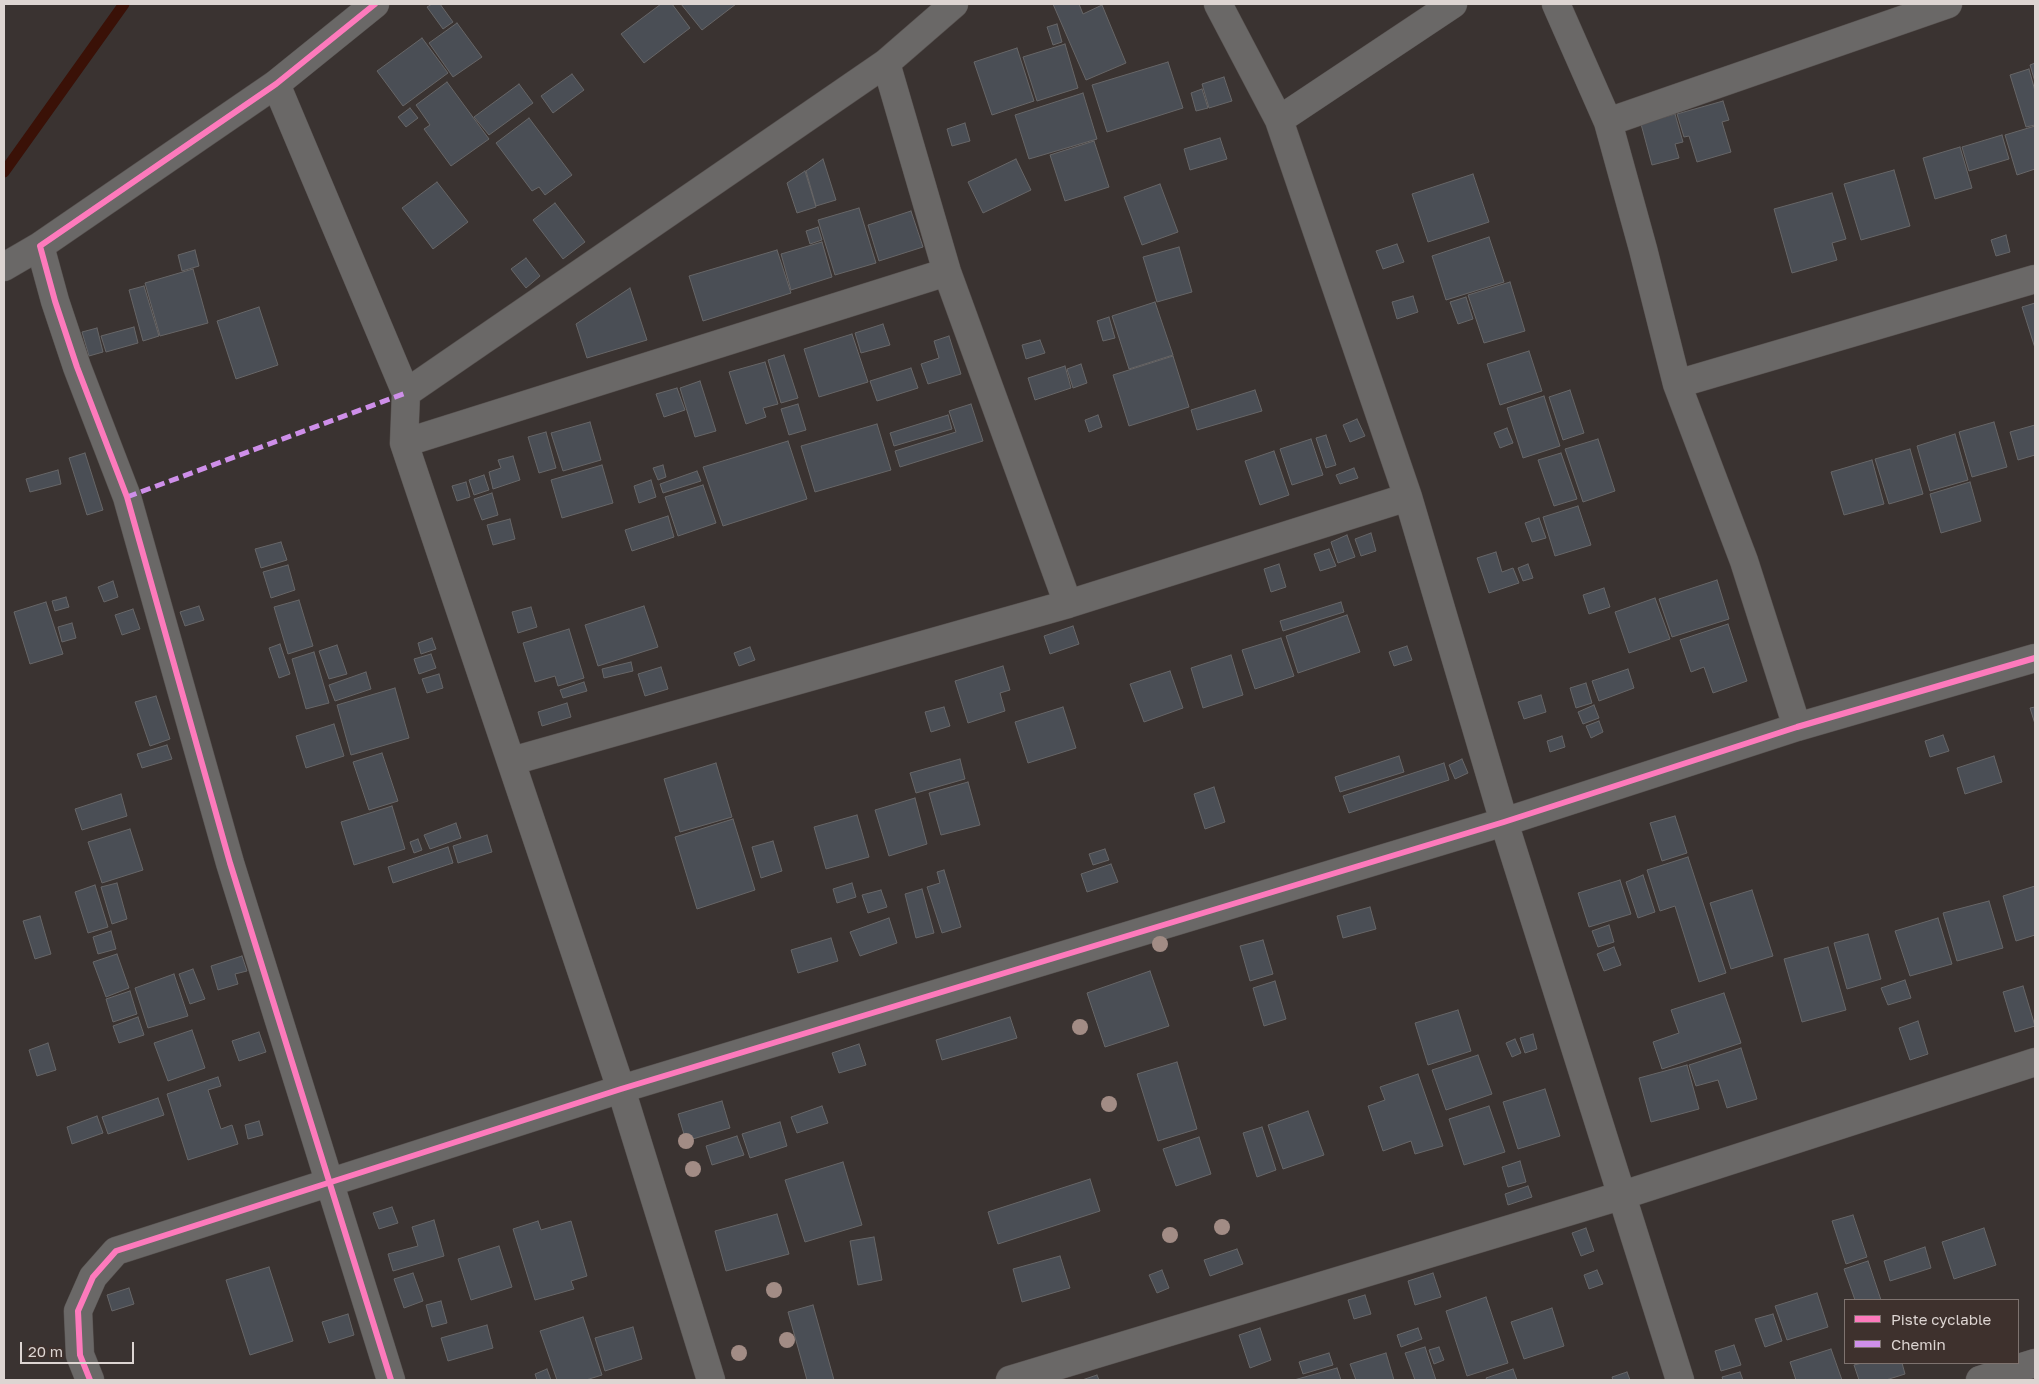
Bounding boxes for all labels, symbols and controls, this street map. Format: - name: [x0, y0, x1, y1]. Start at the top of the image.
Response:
- legend: [1844, 1299, 2019, 1364]
- text: Piste cyclable: [1891, 1310, 1991, 1328]
- scale bar: [22, 1332, 136, 1364]
- text: Chemin: [1891, 1335, 1946, 1353]
- text: 20 m: [28, 1342, 63, 1360]

